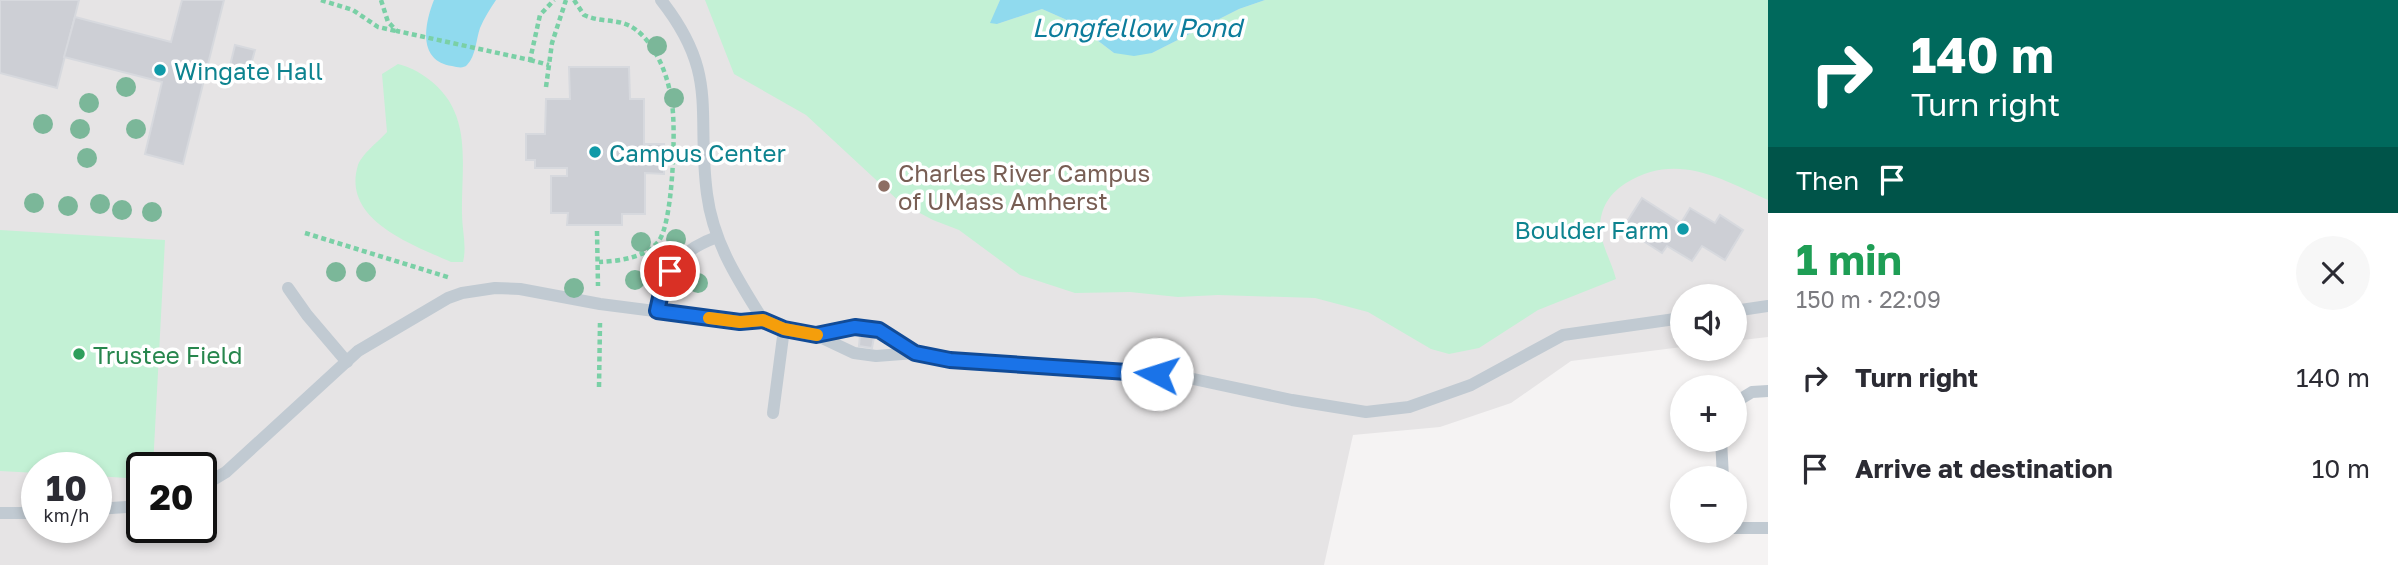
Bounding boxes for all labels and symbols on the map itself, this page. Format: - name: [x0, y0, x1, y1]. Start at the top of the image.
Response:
- water label: Longfellow Pond: [1032, 12, 1245, 43]
- place label: Wingate Hall: [174, 56, 323, 85]
- marker: Wingate Hall: [152, 62, 168, 78]
- place label: Campus Center: [609, 138, 786, 167]
- marker: Campus Center: [587, 144, 603, 160]
- place label: Charles River Campus of UMass Amherst: [898, 158, 1150, 215]
- marker: Charles River Campus of UMass Amherst: [876, 178, 892, 194]
- place label: Boulder Farm: [1515, 215, 1669, 244]
- marker: Boulder Farm: [1675, 221, 1691, 237]
- pin: [640, 241, 700, 301]
- position arrow: [1120, 337, 1194, 411]
- place label: Trustee Field: [93, 340, 243, 369]
- marker: Trustee Field: [71, 346, 87, 362]
- speed limit sign: 20: [126, 452, 217, 543]

